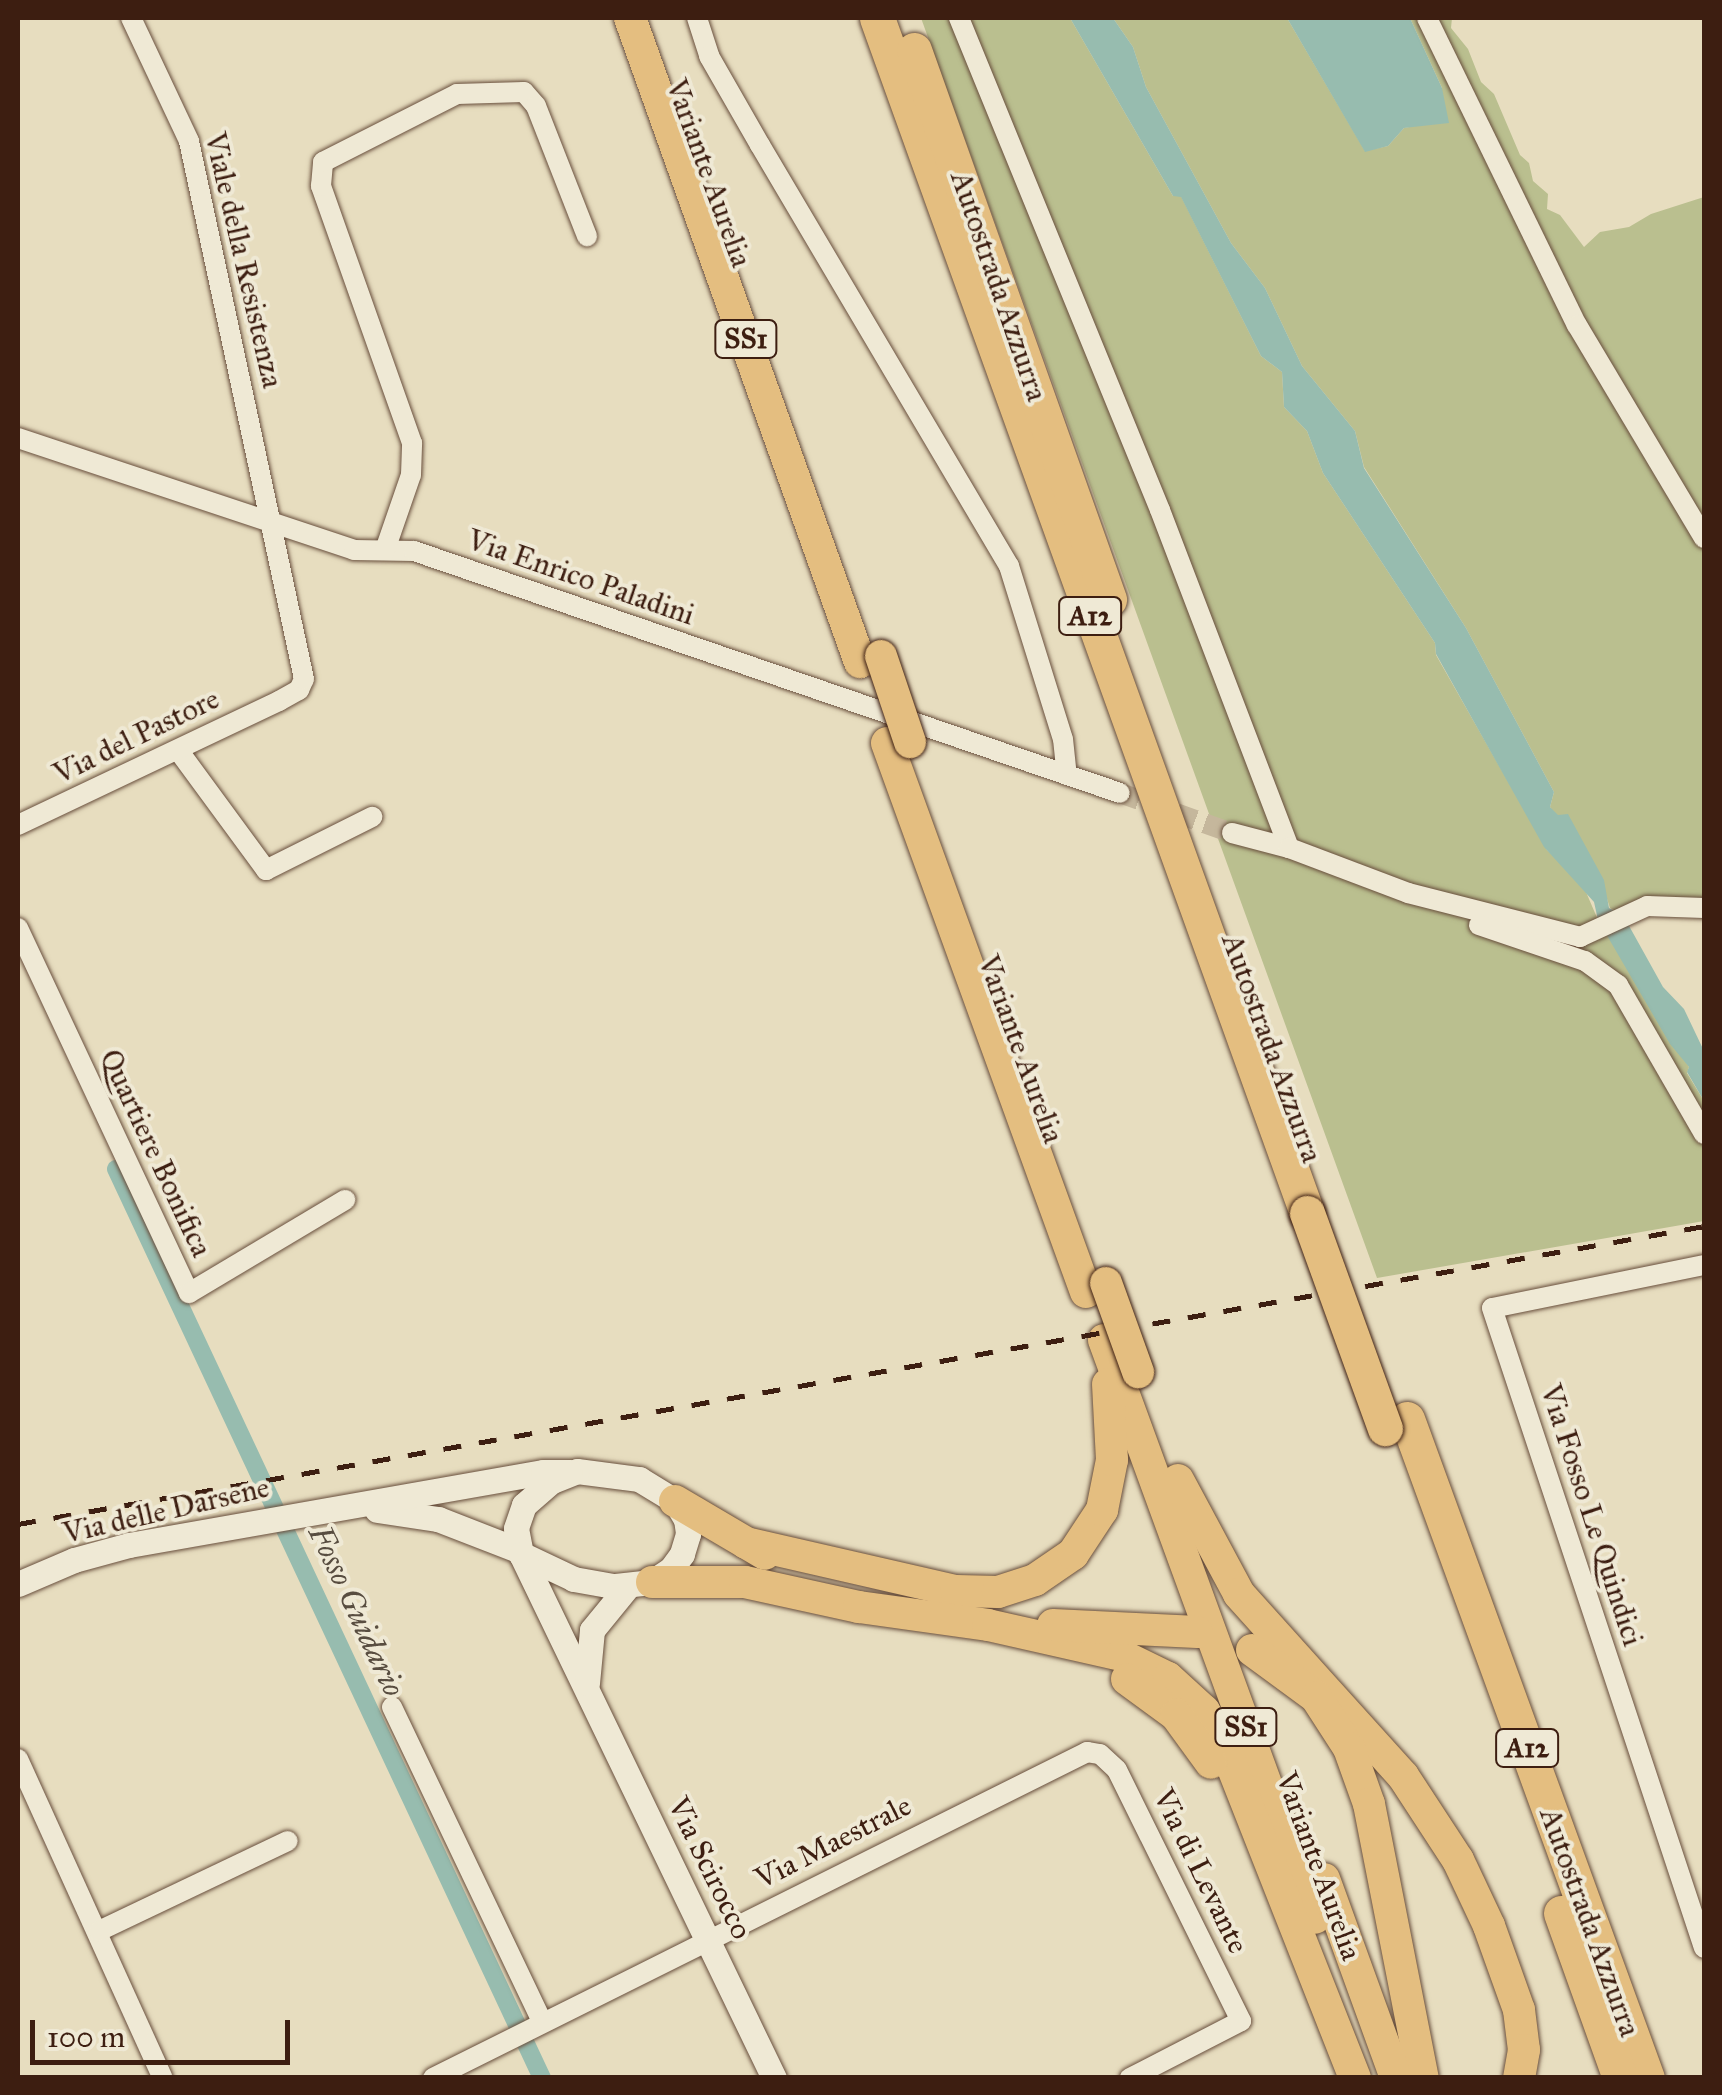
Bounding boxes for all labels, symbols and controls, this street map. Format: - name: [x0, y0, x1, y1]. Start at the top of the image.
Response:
- street label: Variante Aurelia: [658, 74, 760, 272]
- street label: Viale della Resistenza: [197, 129, 291, 391]
- street label: Autostrada Azzurra: [943, 166, 1055, 406]
- road number: SS1: [714, 316, 778, 362]
- street label: Via Enrico Paladini: [463, 521, 699, 633]
- road number: A12: [1058, 593, 1122, 639]
- street label: Via del Pastore: [47, 680, 225, 792]
- street label: Autostrada Azzurra: [1214, 929, 1330, 1167]
- street label: Variante Aurelia: [970, 950, 1072, 1148]
- street label: Quartiere Bonifica: [92, 1044, 220, 1262]
- street label: Via Fosso Le Quindici: [1533, 1380, 1651, 1650]
- street label: Via delle Darsene: [59, 1469, 273, 1551]
- water label: Fosso Guidario: [300, 1519, 412, 1703]
- road number: SS1: [1214, 1704, 1278, 1750]
- road number: A12: [1494, 1725, 1560, 1771]
- street label: Variante Aurelia: [1268, 1767, 1370, 1965]
- street label: Via di Levante: [1146, 1783, 1256, 1959]
- street label: Via Maestrale: [749, 1787, 917, 1897]
- street label: Via Scirocco: [660, 1791, 760, 1945]
- street label: Autostrada Azzurra: [1532, 1803, 1648, 2041]
- scale bar: [35, 2000, 295, 2062]
- text: 100 m: [47, 2019, 125, 2055]

